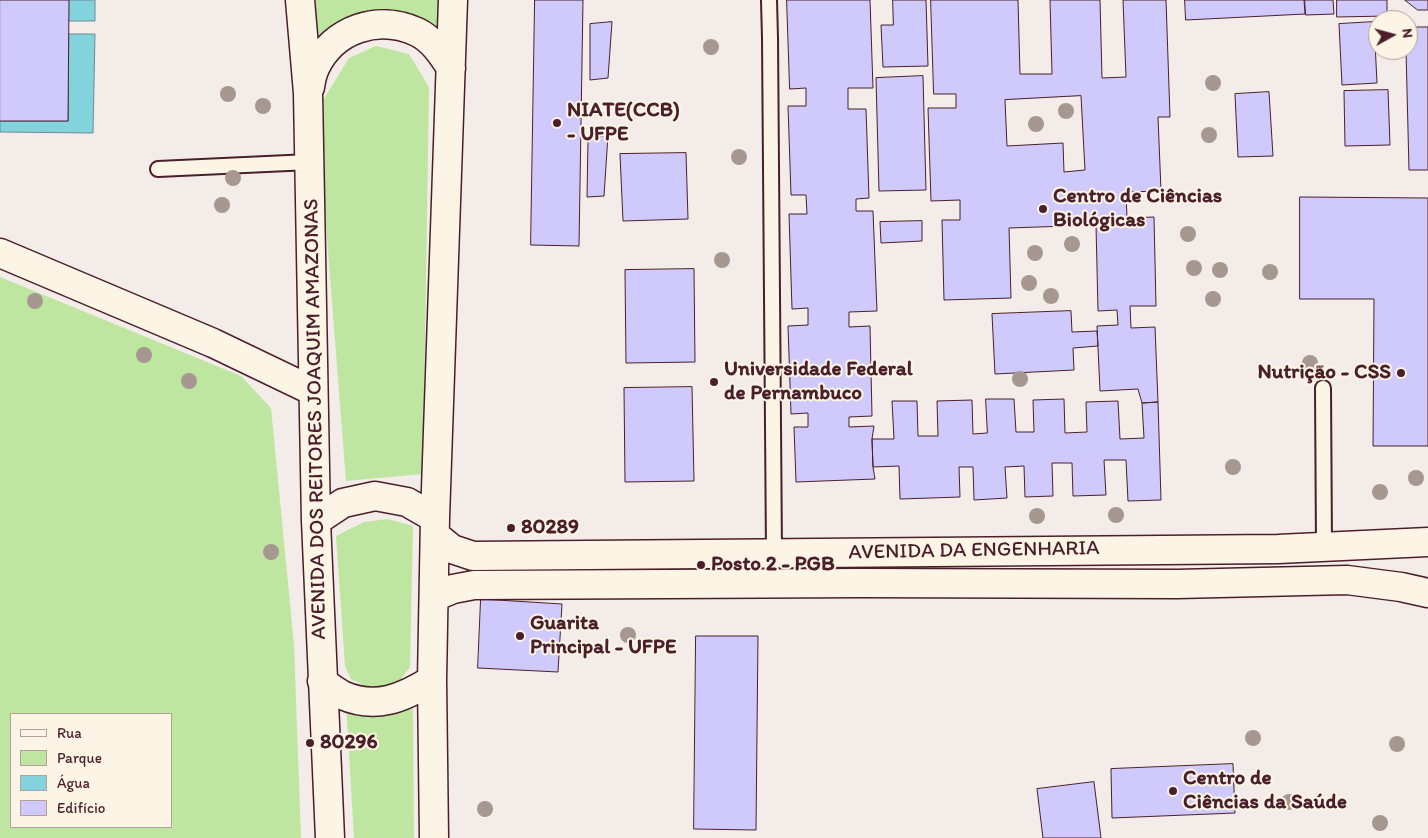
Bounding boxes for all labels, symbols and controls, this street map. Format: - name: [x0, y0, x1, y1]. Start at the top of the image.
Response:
- north arrow: [1368, 10, 1418, 60]
- text: N: [1398, 27, 1416, 39]
- place label: NIATE(CCB) - UFPE: [567, 98, 680, 148]
- marker: NIATE(CCB) - UFPE: [551, 117, 563, 129]
- place label: Centro de Ciências Biológicas: [1053, 184, 1222, 234]
- street label: AVENIDA DOS REITORES JOAQUIM AMAZONAS: [300, 198, 332, 640]
- marker: Centro de Ciências Biológicas: [1037, 203, 1049, 215]
- place label: Universidade Federal de Pernambuco: [724, 357, 913, 407]
- place label: Nutrição - CSS: [1258, 360, 1391, 386]
- marker: Nutrição - CSS: [1395, 367, 1407, 379]
- marker: Universidade Federal de Pernambuco: [708, 376, 720, 388]
- place label: 80289: [521, 515, 579, 541]
- marker: 80289: [505, 522, 517, 534]
- street label: AVENIDA DA ENGENHARIA: [848, 536, 1100, 566]
- place label: Posto 2 - PGB: [711, 552, 835, 578]
- marker: Posto 2 - PGB: [695, 559, 707, 571]
- place label: Guarita Principal - UFPE: [530, 611, 676, 661]
- marker: Guarita Principal - UFPE: [514, 630, 526, 642]
- legend: [10, 713, 172, 828]
- text: Rua: [57, 724, 82, 742]
- place label: 80296: [320, 730, 378, 756]
- marker: 80296: [304, 737, 316, 749]
- text: Parque: [57, 749, 102, 767]
- place label: Centro de Ciências da Saúde: [1183, 766, 1347, 816]
- text: Água: [57, 774, 90, 792]
- marker: Centro de Ciências da Saúde: [1167, 785, 1179, 797]
- text: Edifício: [57, 799, 105, 817]

